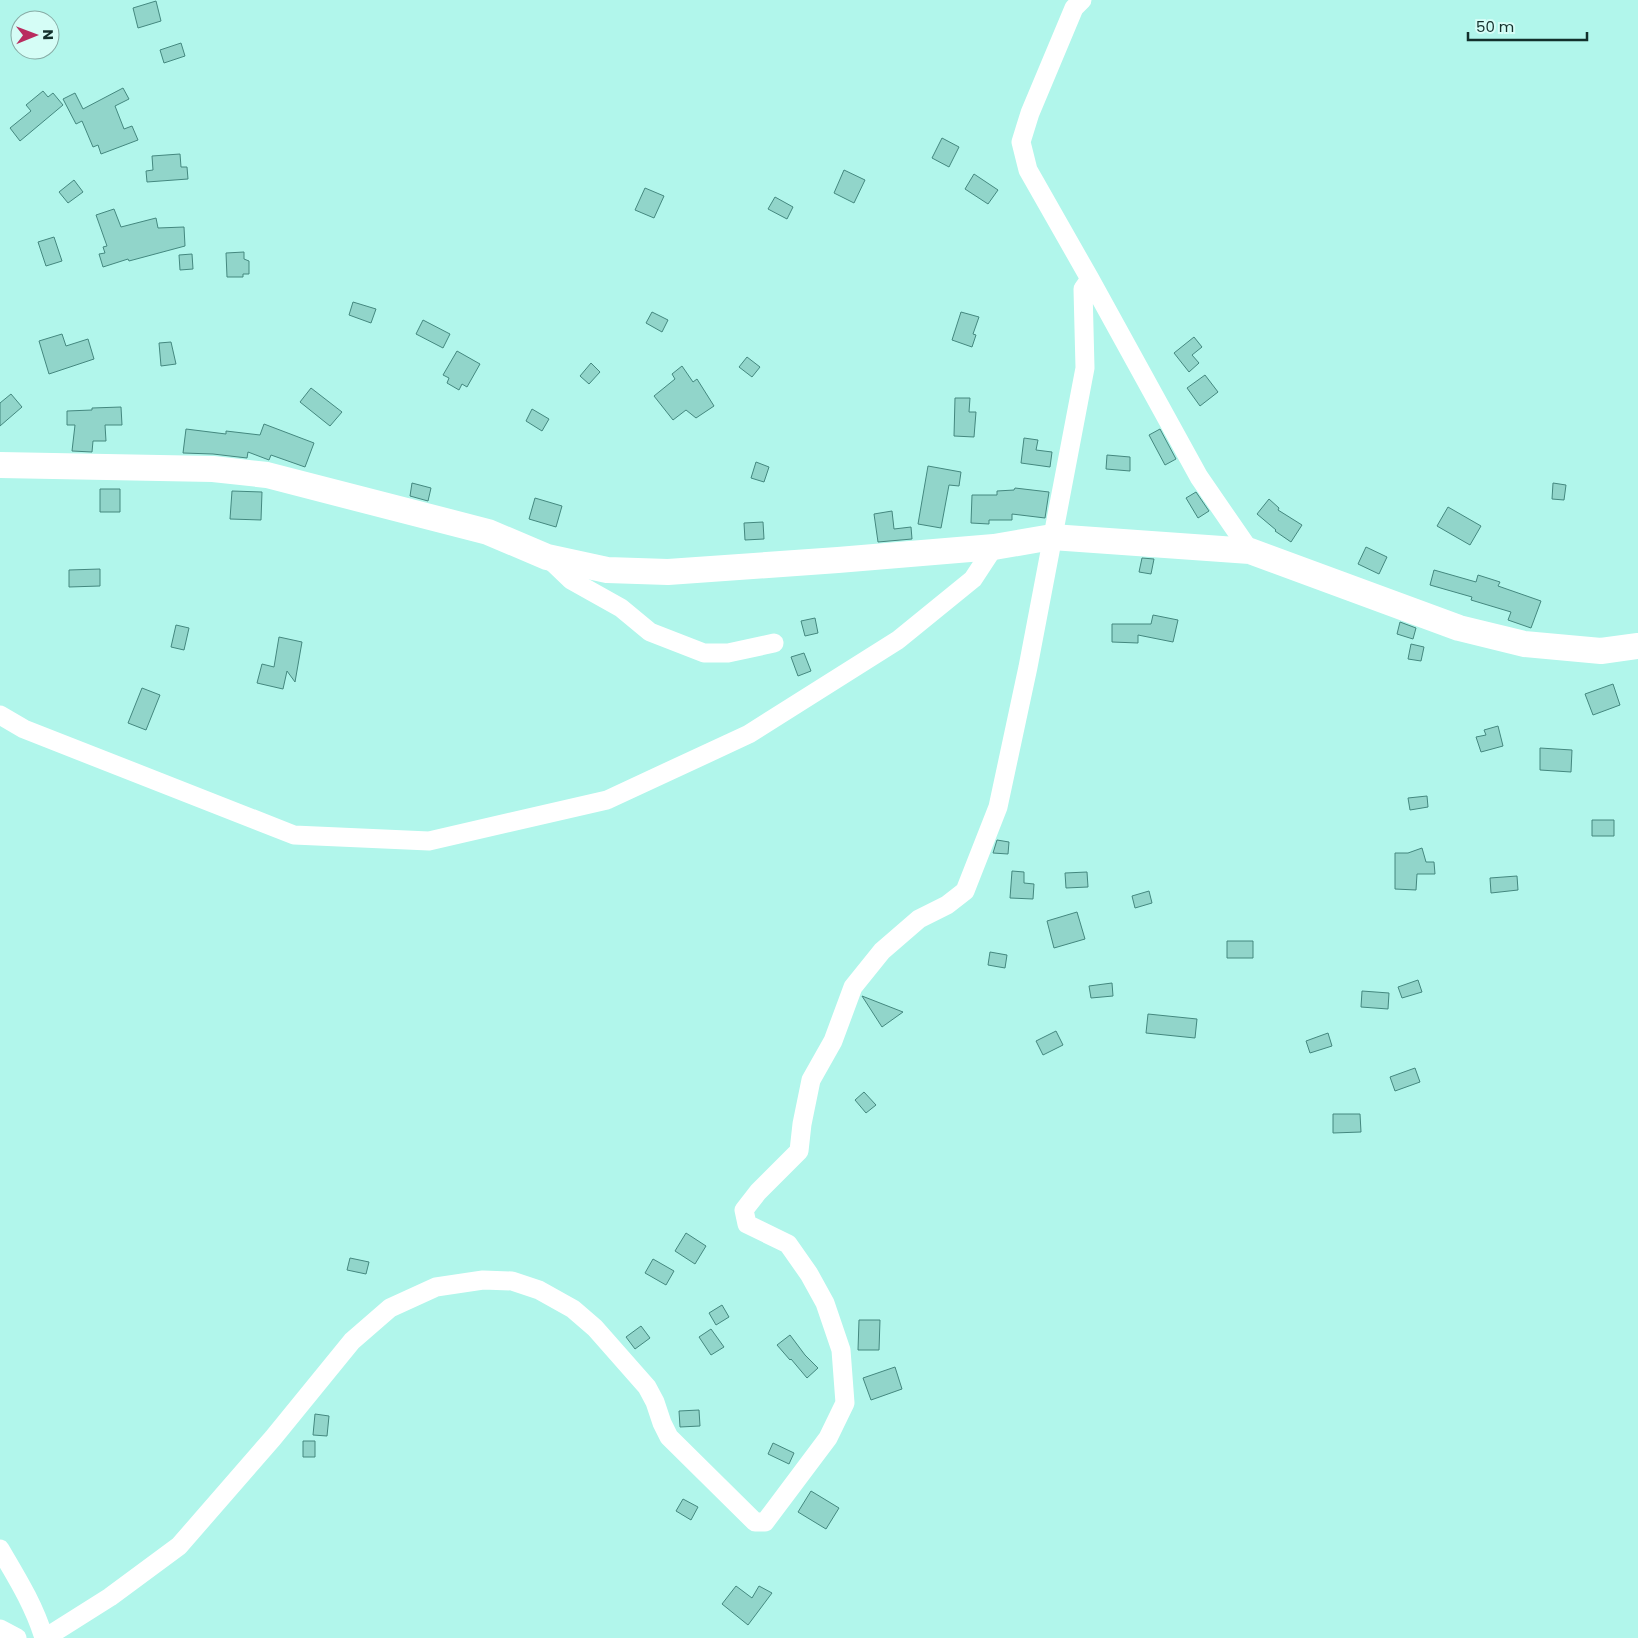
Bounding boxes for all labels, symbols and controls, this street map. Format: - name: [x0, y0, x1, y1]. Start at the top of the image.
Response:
- north arrow: [10, 10, 60, 60]
- scale bar: [1468, 10, 1587, 42]
- text: 50 m: [1476, 16, 1514, 37]
- text: N: [38, 29, 58, 40]

